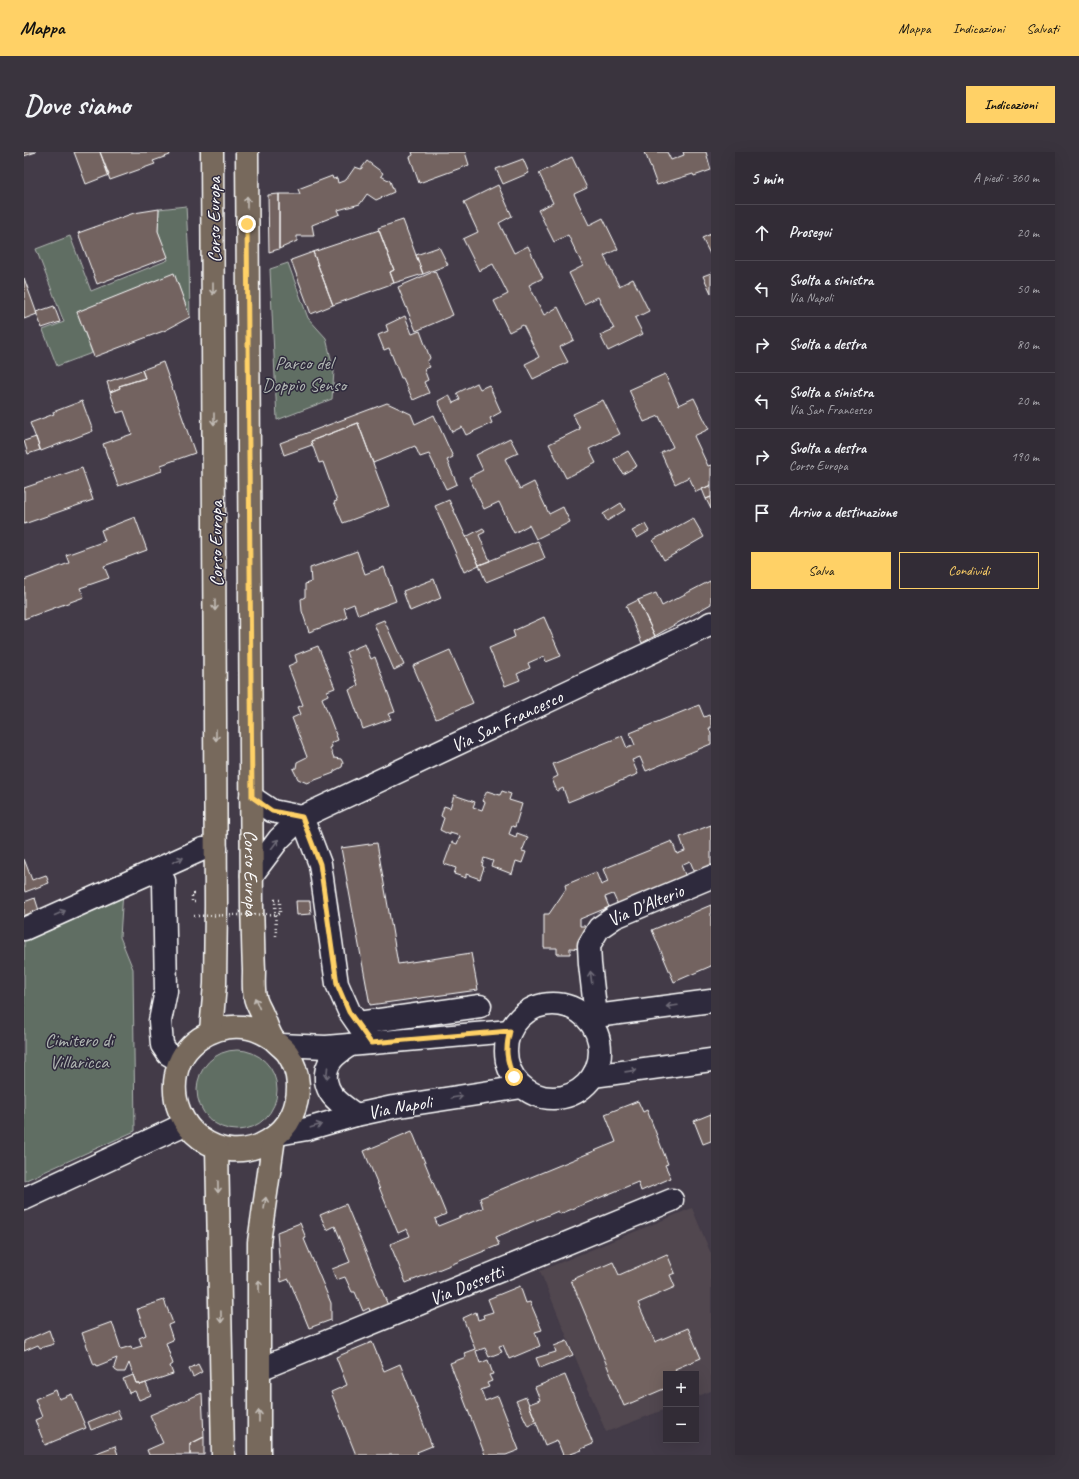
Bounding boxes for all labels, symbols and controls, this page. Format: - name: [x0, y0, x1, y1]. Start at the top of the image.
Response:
- text: Mappa: [20, 16, 64, 40]
- text: Mappa: [898, 20, 931, 37]
- text: Indicazioni: [953, 20, 1004, 37]
- text: Salvati: [1026, 20, 1059, 37]
- button: Indicazioni: [966, 86, 1055, 123]
- text: Dove siamo: [24, 87, 130, 122]
- text: 5 min: [751, 168, 783, 189]
- text: A piedi · 360 m: [974, 170, 1039, 186]
- street label: Corso Europa: [202, 176, 226, 263]
- one-way arrow: [243, 196, 251, 209]
- route end: [238, 215, 256, 233]
- icon: ahead: [751, 222, 773, 244]
- text: Prosegui: [789, 223, 831, 242]
- text: 20 m: [1017, 225, 1039, 241]
- text: Svolta a sinistra: [789, 271, 873, 290]
- icon: left: [751, 278, 773, 300]
- text: 50 m: [1017, 281, 1039, 297]
- one-way arrow: [209, 282, 217, 295]
- text: Via Napoli: [789, 290, 833, 306]
- icon: right: [751, 334, 773, 356]
- text: Svolta a destra: [789, 335, 866, 354]
- text: 80 m: [1017, 337, 1039, 353]
- park label: Parco del Doppio Senso: [262, 351, 348, 397]
- text: Svolta a sinistra: [789, 383, 873, 402]
- icon: left: [751, 390, 773, 412]
- text: 20 m: [1017, 393, 1039, 409]
- text: Via San Francesco: [789, 402, 872, 418]
- one-way arrow: [210, 412, 218, 425]
- text: Svolta a destra: [789, 439, 866, 458]
- icon: right: [751, 446, 773, 468]
- text: 190 m: [1011, 449, 1039, 465]
- text: Corso Europa: [789, 458, 848, 474]
- street label: Corso Europa: [204, 500, 228, 587]
- icon: arrive: [751, 502, 773, 524]
- text: Arrivo a destinazione: [789, 503, 897, 522]
- button: Salva: [751, 552, 891, 589]
- button: Condividi: [899, 552, 1039, 589]
- one-way arrow: [211, 598, 219, 611]
- street label: Via San Francesco: [447, 684, 568, 758]
- one-way arrow: [212, 728, 219, 741]
- street label: Corso Europa: [238, 830, 263, 918]
- one-way arrow: [271, 839, 279, 850]
- one-way arrow: [172, 856, 184, 863]
- street label: Via D'Alterio: [602, 878, 688, 932]
- one-way arrow: [53, 909, 65, 916]
- one-way arrow: [587, 971, 595, 984]
- one-way arrow: [253, 998, 261, 1010]
- one-way arrow: [666, 1002, 679, 1010]
- park label: Cimitero di Villaricca: [45, 1028, 116, 1074]
- one-way arrow: [323, 1066, 330, 1079]
- one-way arrow: [625, 1067, 638, 1075]
- route start: [505, 1068, 523, 1086]
- street label: Via Napoli: [366, 1090, 436, 1125]
- one-way arrow: [450, 1093, 463, 1101]
- one-way arrow: [310, 1122, 323, 1129]
- one-way arrow: [214, 1180, 222, 1193]
- one-way arrow: [261, 1197, 269, 1210]
- street label: Via Dossetti: [426, 1258, 510, 1311]
- one-way arrow: [255, 1280, 263, 1293]
- one-way arrow: [217, 1310, 224, 1323]
- map controls: [663, 1371, 699, 1443]
- button: +: [663, 1371, 699, 1407]
- button: −: [663, 1407, 699, 1443]
- one-way arrow: [255, 1410, 263, 1423]

